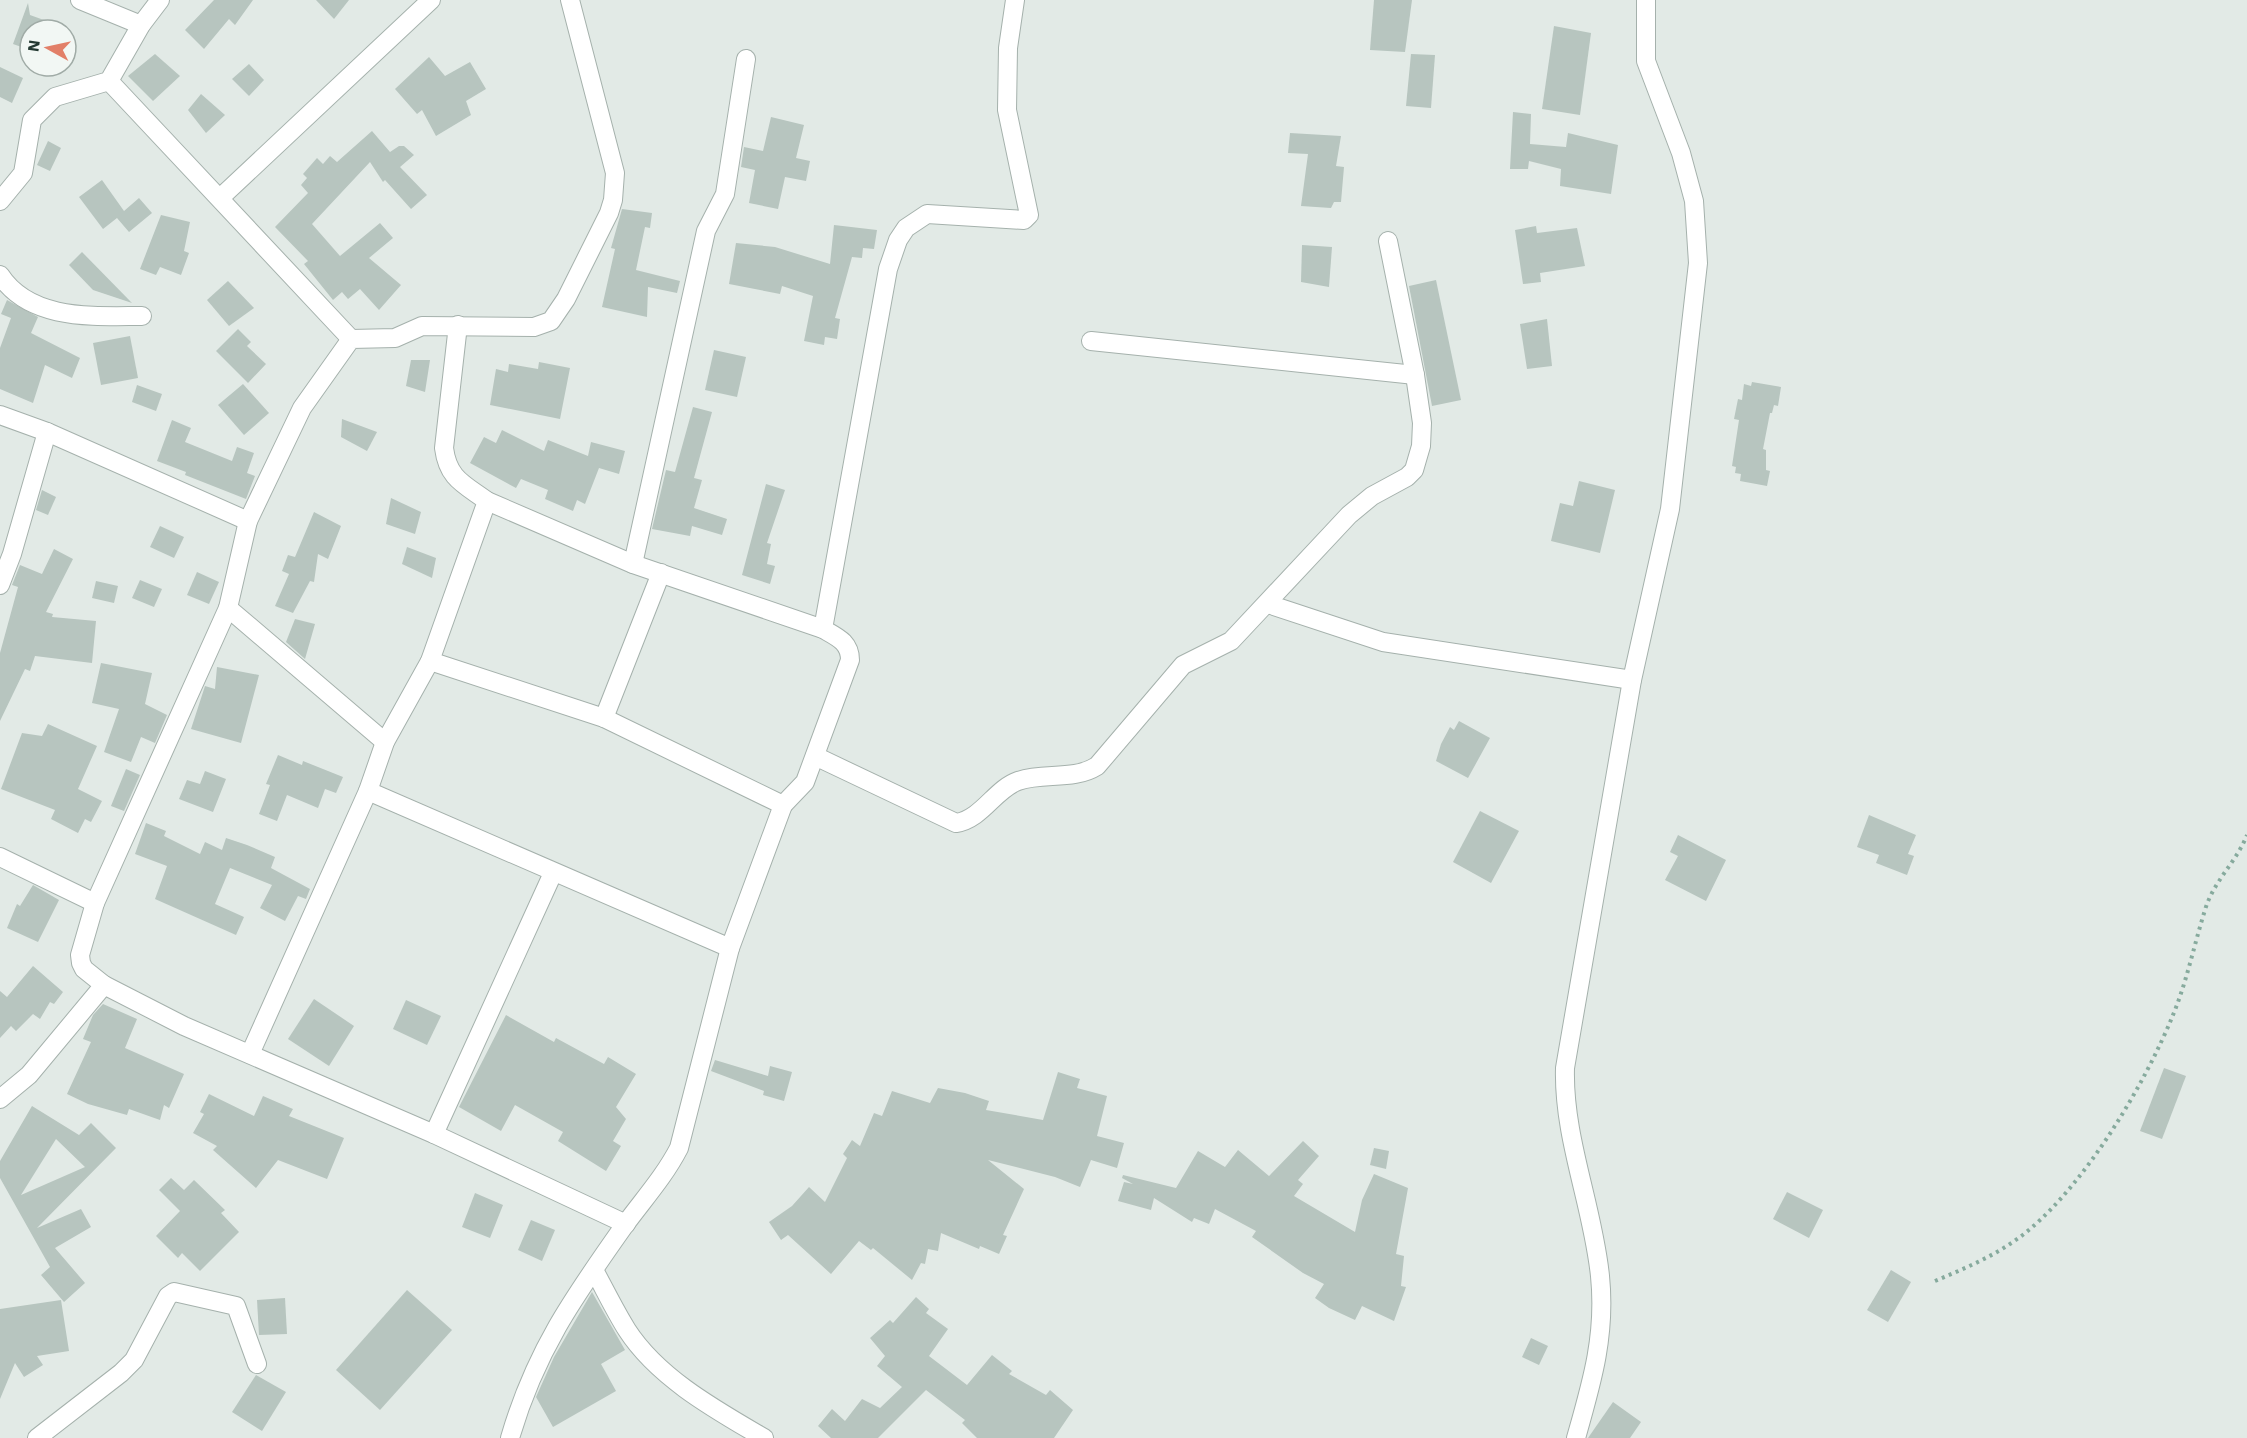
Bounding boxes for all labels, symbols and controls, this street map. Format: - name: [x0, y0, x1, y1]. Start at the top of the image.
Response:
- north arrow: [18, 18, 78, 78]
- text: N: [23, 39, 44, 53]

